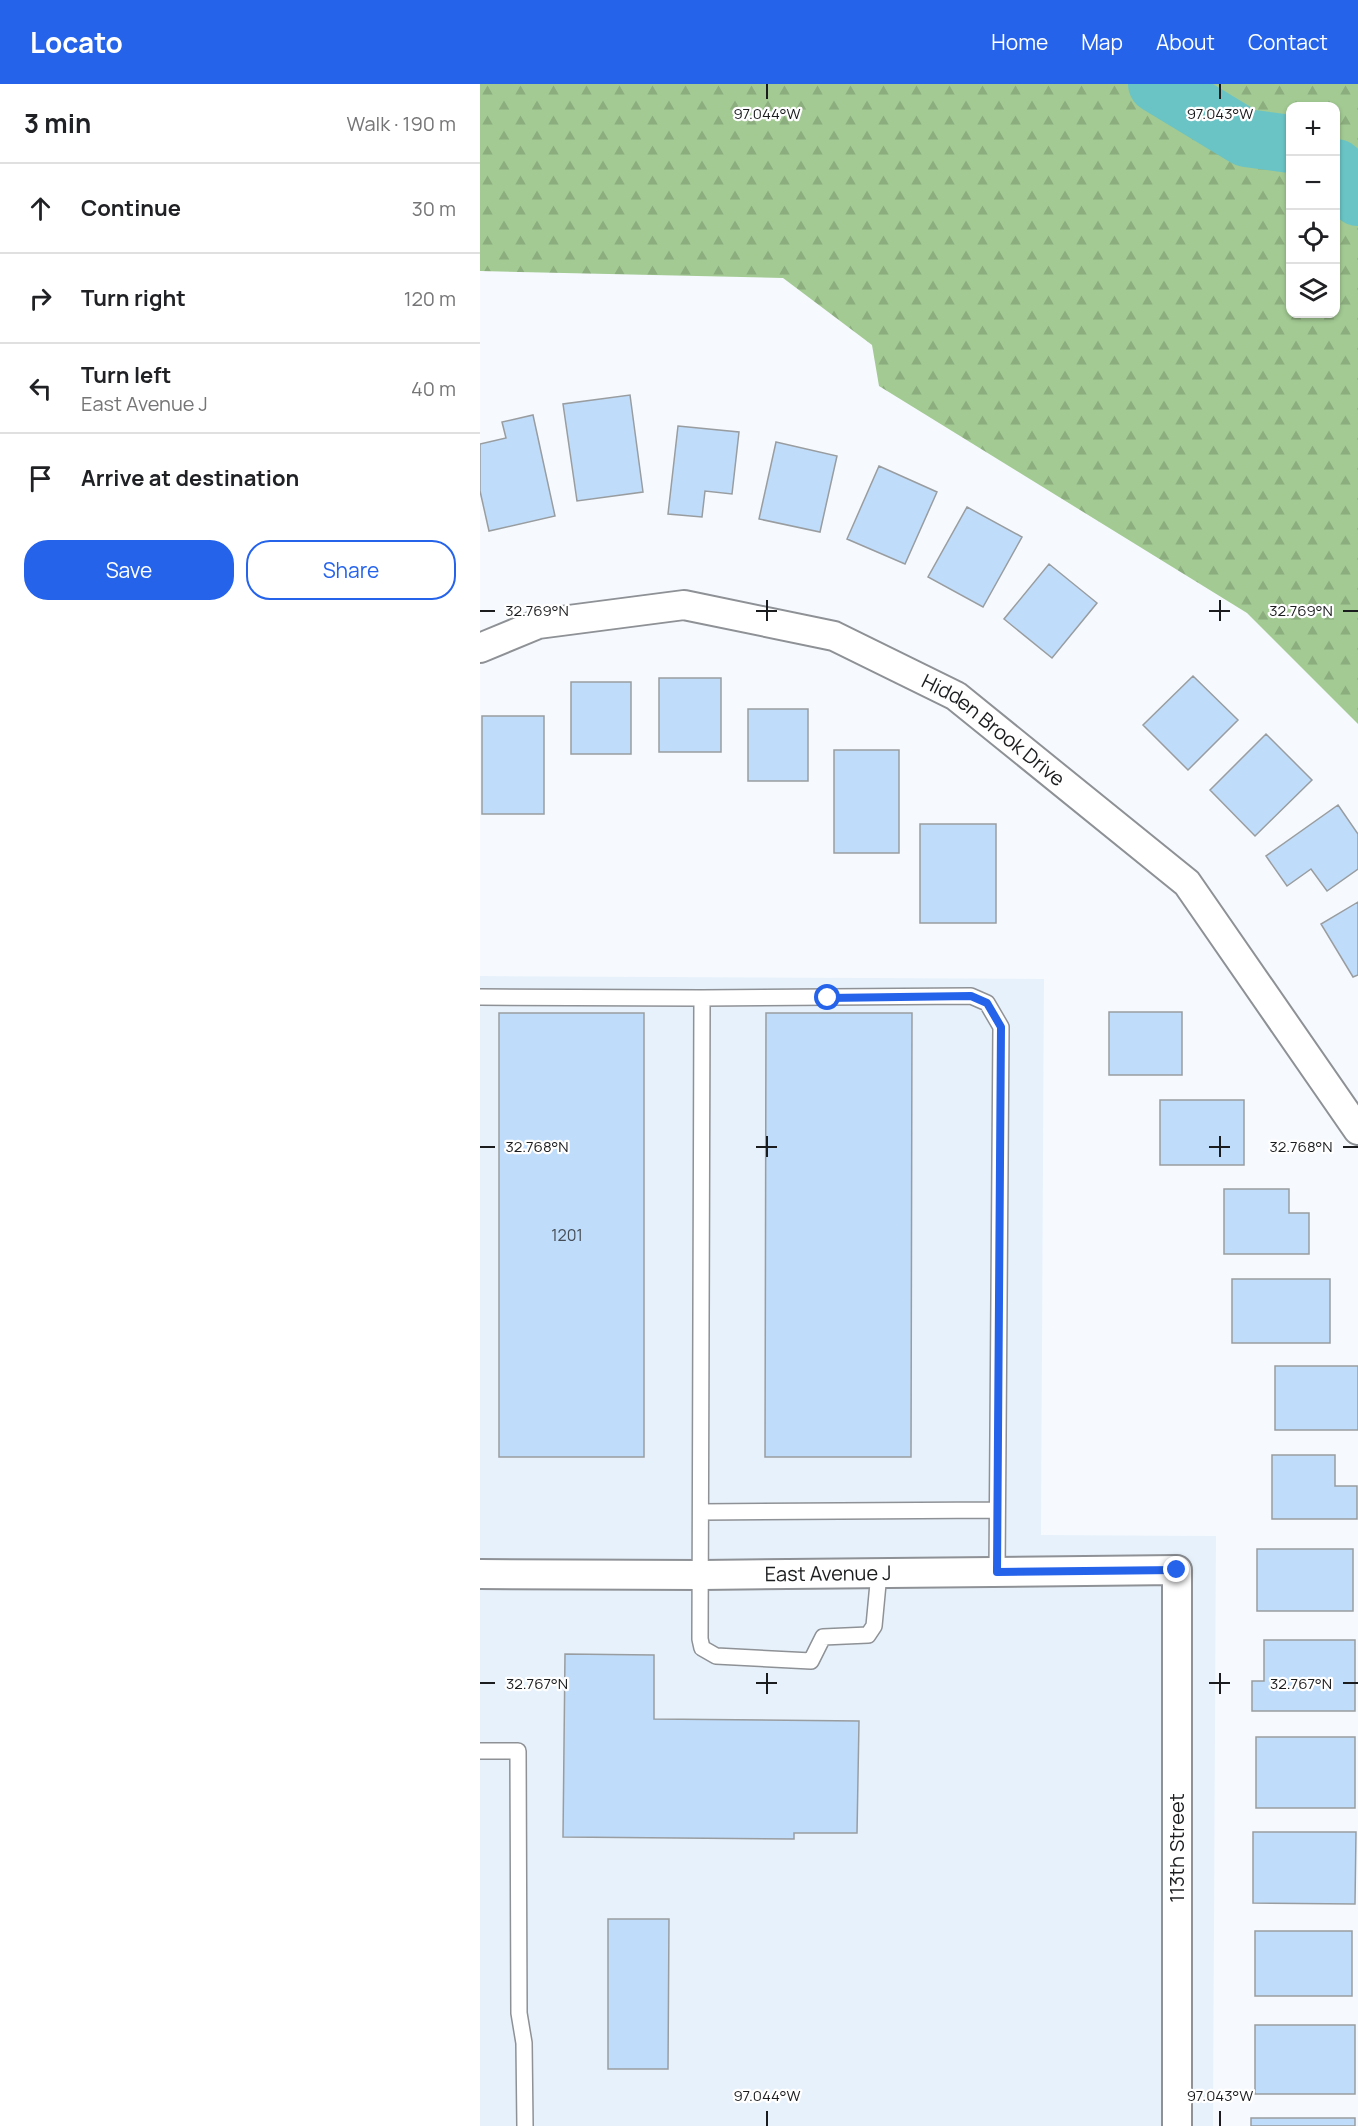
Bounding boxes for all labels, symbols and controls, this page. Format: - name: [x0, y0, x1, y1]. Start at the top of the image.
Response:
- text: Locato: [30, 23, 123, 61]
- text: Home: [991, 28, 1048, 56]
- text: Map: [1081, 28, 1123, 56]
- text: About: [1156, 28, 1215, 56]
- text: Contact: [1248, 28, 1328, 56]
- map controls: [1286, 102, 1340, 318]
- button: +: [1286, 102, 1340, 156]
- text: 97.044°W: [733, 103, 801, 124]
- text: 97.043°W: [1187, 103, 1253, 124]
- text: 3 min: [24, 105, 91, 141]
- text: Walk · 190 m: [347, 110, 456, 137]
- button: −: [1286, 156, 1340, 210]
- icon: ahead: [24, 192, 57, 225]
- text: Continue: [81, 193, 181, 223]
- text: 30 m: [412, 195, 456, 222]
- button: locate: [1286, 210, 1340, 264]
- button: layers: [1286, 264, 1340, 318]
- icon: right: [24, 282, 57, 315]
- text: Turn right: [81, 283, 186, 313]
- text: 120 m: [404, 285, 456, 312]
- text: Turn left: [81, 360, 171, 390]
- icon: left: [24, 372, 57, 405]
- text: 40 m: [411, 375, 456, 402]
- text: East Avenue J: [81, 390, 208, 417]
- icon: arrive: [24, 462, 57, 495]
- text: Arrive at destination: [81, 463, 299, 493]
- button: Save: [24, 540, 234, 600]
- button: Share: [246, 540, 456, 600]
- text: 32.769°N: [505, 600, 569, 621]
- text: 32.769°N: [1269, 600, 1333, 621]
- street label: Hidden Brook Drive: [917, 667, 1071, 792]
- route start: [814, 984, 840, 1010]
- text: 32.768°N: [505, 1136, 569, 1157]
- text: 32.768°N: [1269, 1136, 1333, 1157]
- house number: 1201: [551, 1224, 583, 1246]
- route end: [1163, 1556, 1189, 1582]
- street label: East Avenue J: [764, 1559, 892, 1587]
- text: 32.767°N: [506, 1673, 568, 1694]
- text: 32.767°N: [1270, 1673, 1332, 1694]
- street label: 113th Street: [1163, 1793, 1190, 1903]
- text: 97.044°W: [733, 2085, 801, 2106]
- text: 97.043°W: [1187, 2085, 1253, 2106]

